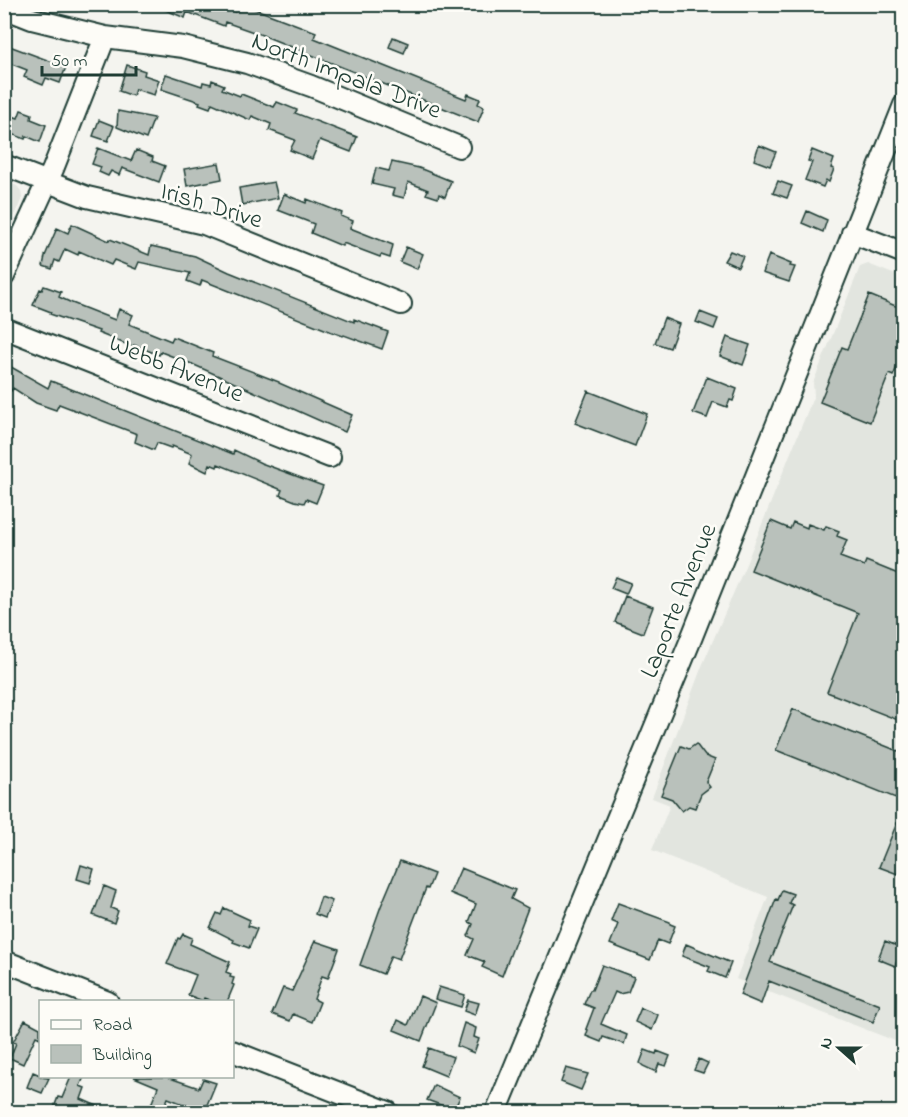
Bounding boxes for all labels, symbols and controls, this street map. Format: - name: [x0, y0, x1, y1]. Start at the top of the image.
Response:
- street label: North Impala Drive: [246, 23, 447, 131]
- scale bar: [42, 39, 136, 77]
- text: 50 m: [51, 49, 88, 75]
- street label: Irish Drive: [155, 173, 267, 241]
- street label: Webb Avenue: [103, 325, 249, 414]
- street label: Laporte Avenue: [631, 518, 728, 684]
- legend: [39, 1000, 234, 1078]
- text: Road: [93, 1013, 132, 1039]
- north arrow: [809, 1018, 869, 1078]
- text: N: [814, 1034, 840, 1053]
- text: Building: [92, 1043, 152, 1070]

